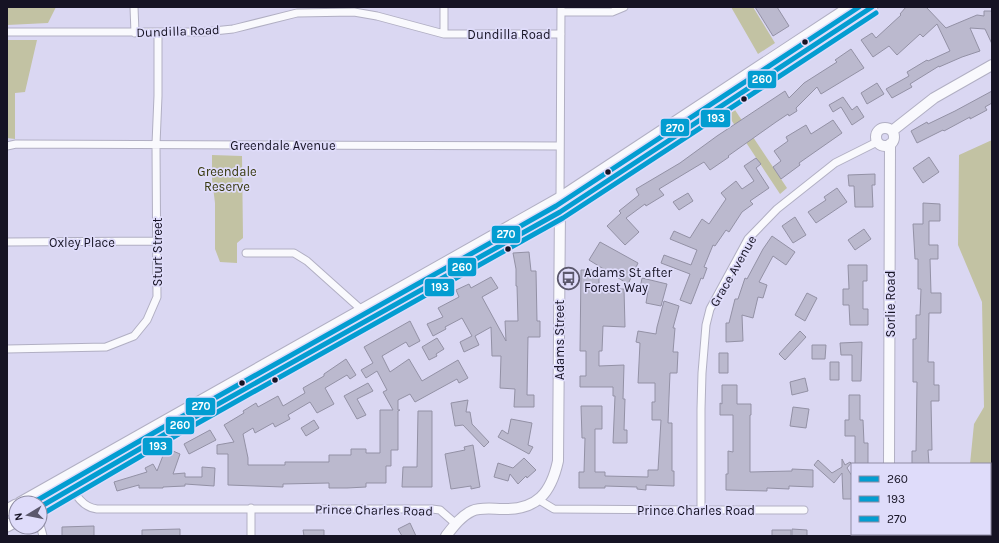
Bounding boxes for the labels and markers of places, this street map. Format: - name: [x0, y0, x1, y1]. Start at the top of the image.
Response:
- unlabelled marker: [800, 37, 810, 47]
- unlabelled marker: [739, 94, 749, 104]
- unlabelled marker: [603, 167, 613, 177]
- unlabelled marker: [503, 244, 513, 254]
- place label: Adams St after Forest Way: [584, 265, 672, 295]
- bus stop icon: Adams St after Forest Way: [555, 266, 581, 292]
- unlabelled marker: [270, 375, 280, 385]
- unlabelled marker: [237, 378, 247, 388]

